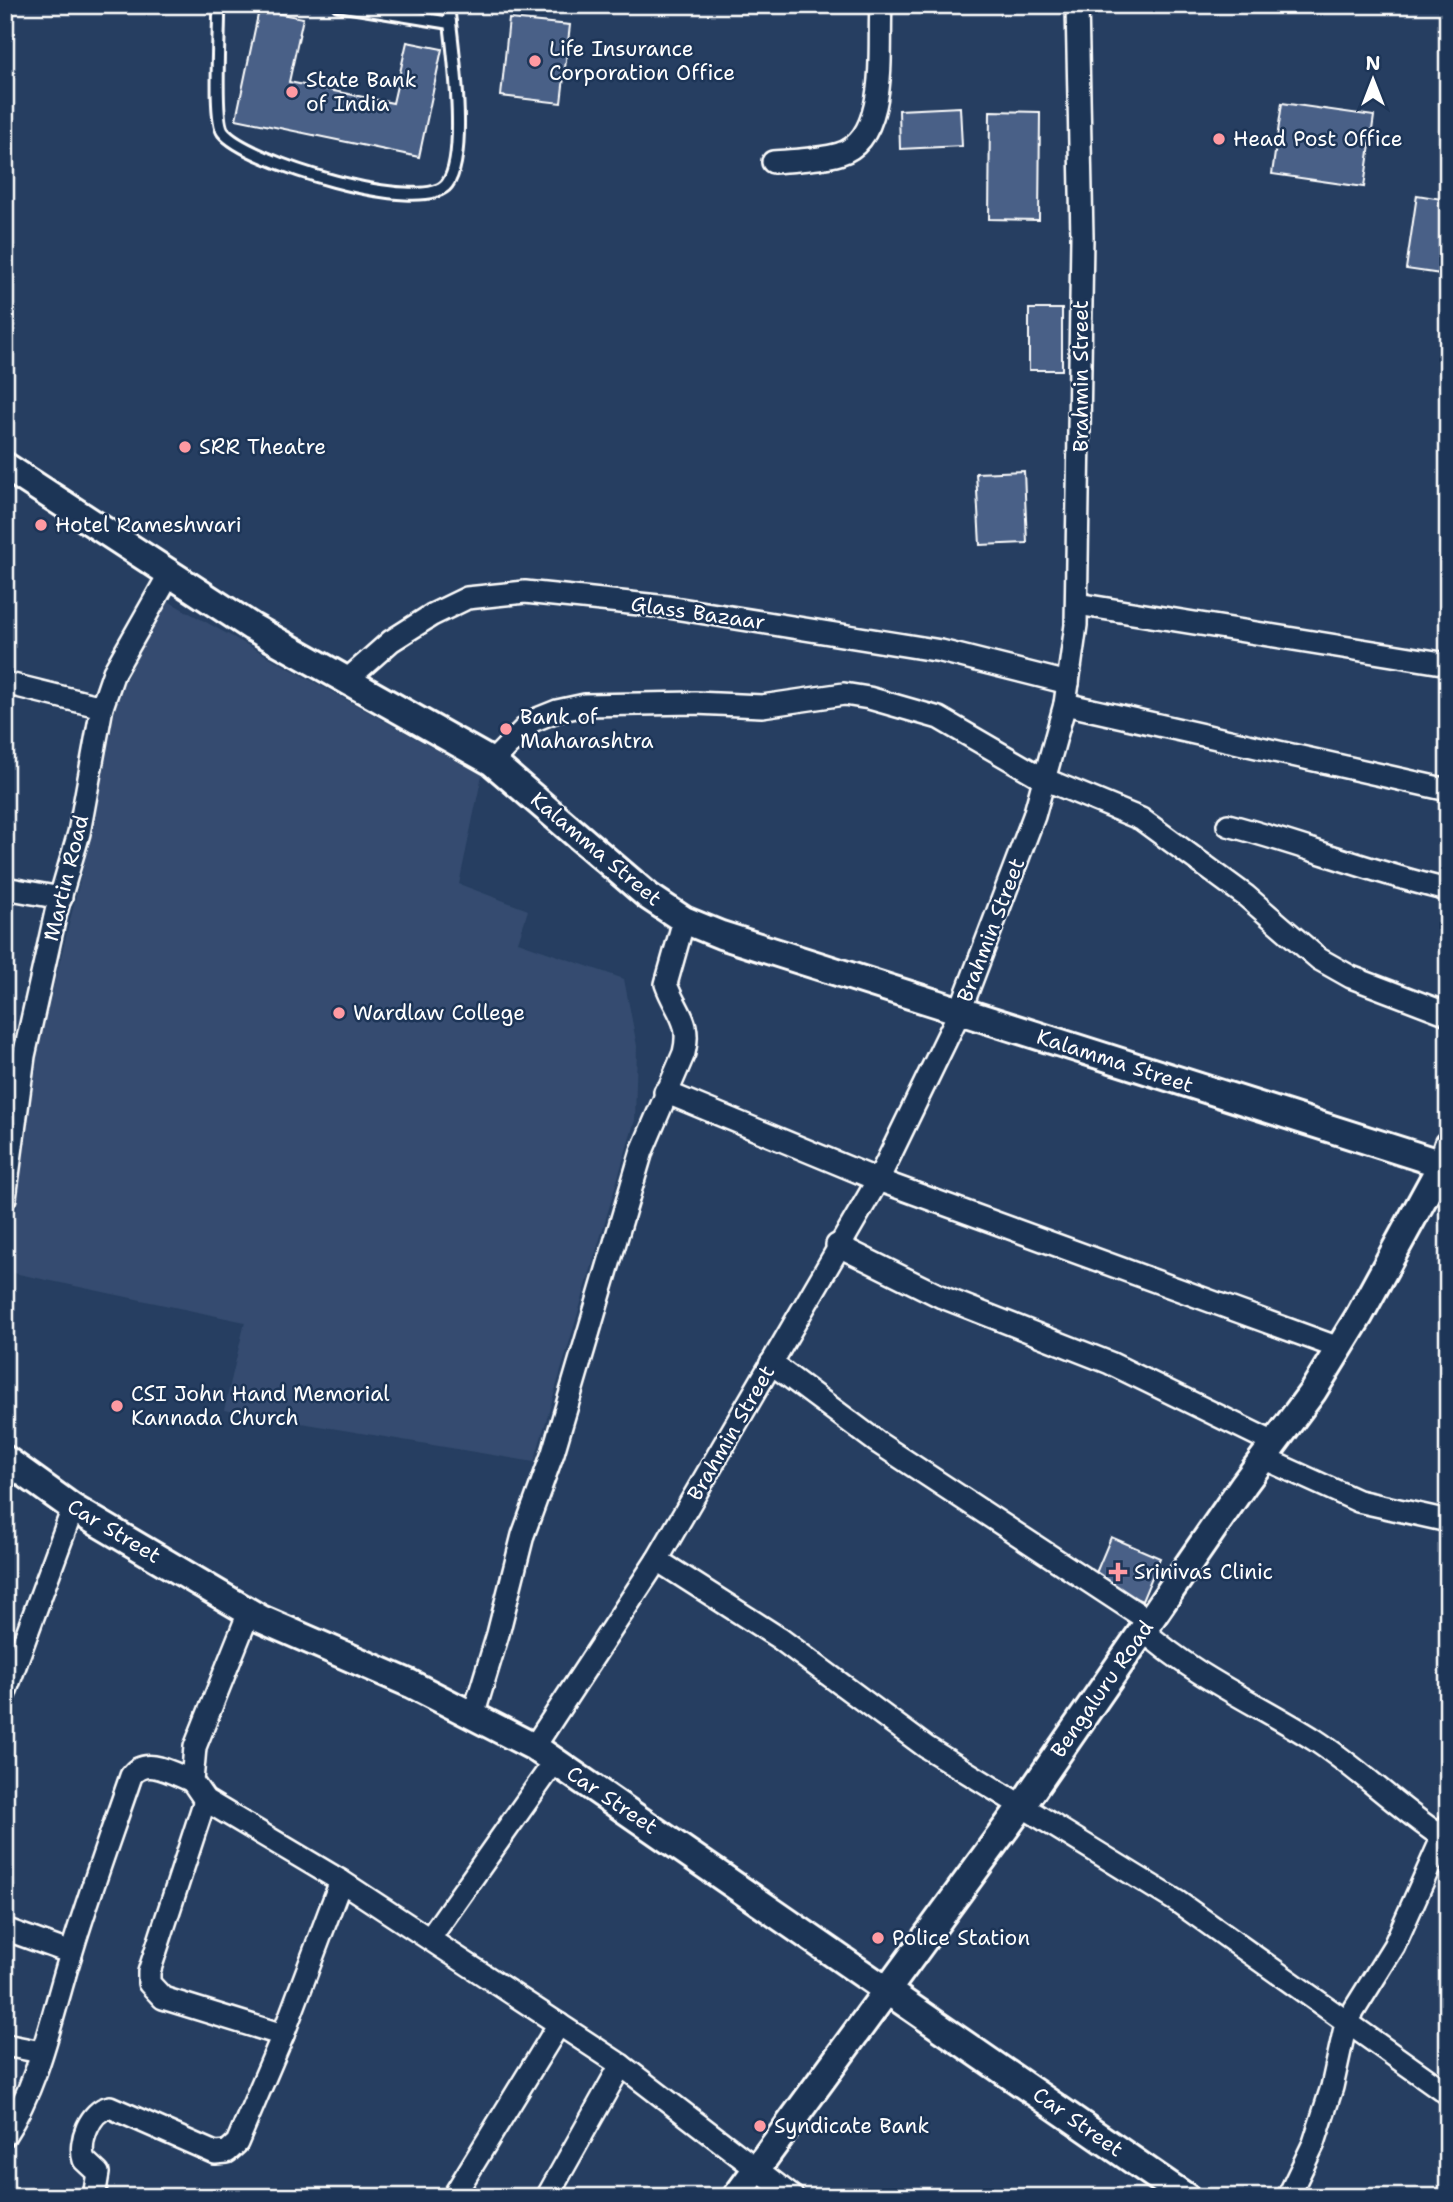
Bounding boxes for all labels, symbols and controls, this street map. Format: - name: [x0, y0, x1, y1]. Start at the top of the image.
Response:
- place label: Life Insurance Corporation Office: [549, 35, 735, 87]
- north arrow: [1338, 46, 1408, 116]
- text: N: [1365, 51, 1381, 76]
- marker: Life Insurance Corporation Office: [527, 53, 543, 69]
- place label: State Bank of India: [306, 66, 417, 118]
- marker: State Bank of India: [284, 84, 300, 100]
- place label: Head Post Office: [1233, 125, 1403, 153]
- marker: Head Post Office: [1211, 131, 1227, 147]
- street label: Brahmin Street: [1067, 300, 1095, 452]
- place label: SRR Theatre: [199, 433, 326, 461]
- marker: SRR Theatre: [177, 439, 193, 455]
- place label: Hotel Rameshwari: [55, 511, 242, 539]
- marker: Hotel Rameshwari: [33, 517, 49, 533]
- street label: Glass Bazaar: [629, 590, 767, 636]
- place label: Bank of Maharashtra: [520, 703, 654, 755]
- marker: Bank of Maharashtra: [498, 721, 514, 737]
- street label: Kalamma Street: [524, 786, 668, 912]
- street label: Martin Road: [37, 812, 95, 944]
- street label: Brahmin Street: [951, 854, 1031, 1006]
- place label: Wardlaw College: [353, 999, 525, 1027]
- marker: Wardlaw College: [331, 1005, 347, 1021]
- street label: Kalamma Street: [1033, 1022, 1197, 1100]
- street label: Brahmin Street: [681, 1360, 781, 1506]
- place label: CSI John Hand Memorial Kannada Church: [131, 1380, 390, 1432]
- marker: CSI John Hand Memorial Kannada Church: [109, 1398, 125, 1414]
- street label: Car Street: [62, 1492, 166, 1570]
- place label: Srinivas Clinic: [1134, 1558, 1273, 1586]
- marker: Srinivas Clinic: [1108, 1562, 1128, 1582]
- street label: Bengaluru Road: [1044, 1615, 1160, 1763]
- street label: Car Street: [561, 1759, 663, 1841]
- place label: Police Station: [892, 1924, 1030, 1952]
- marker: Police Station: [870, 1930, 886, 1946]
- street label: Car Street: [1027, 2081, 1129, 2163]
- place label: Syndicate Bank: [774, 2112, 929, 2140]
- marker: Syndicate Bank: [752, 2118, 768, 2134]

